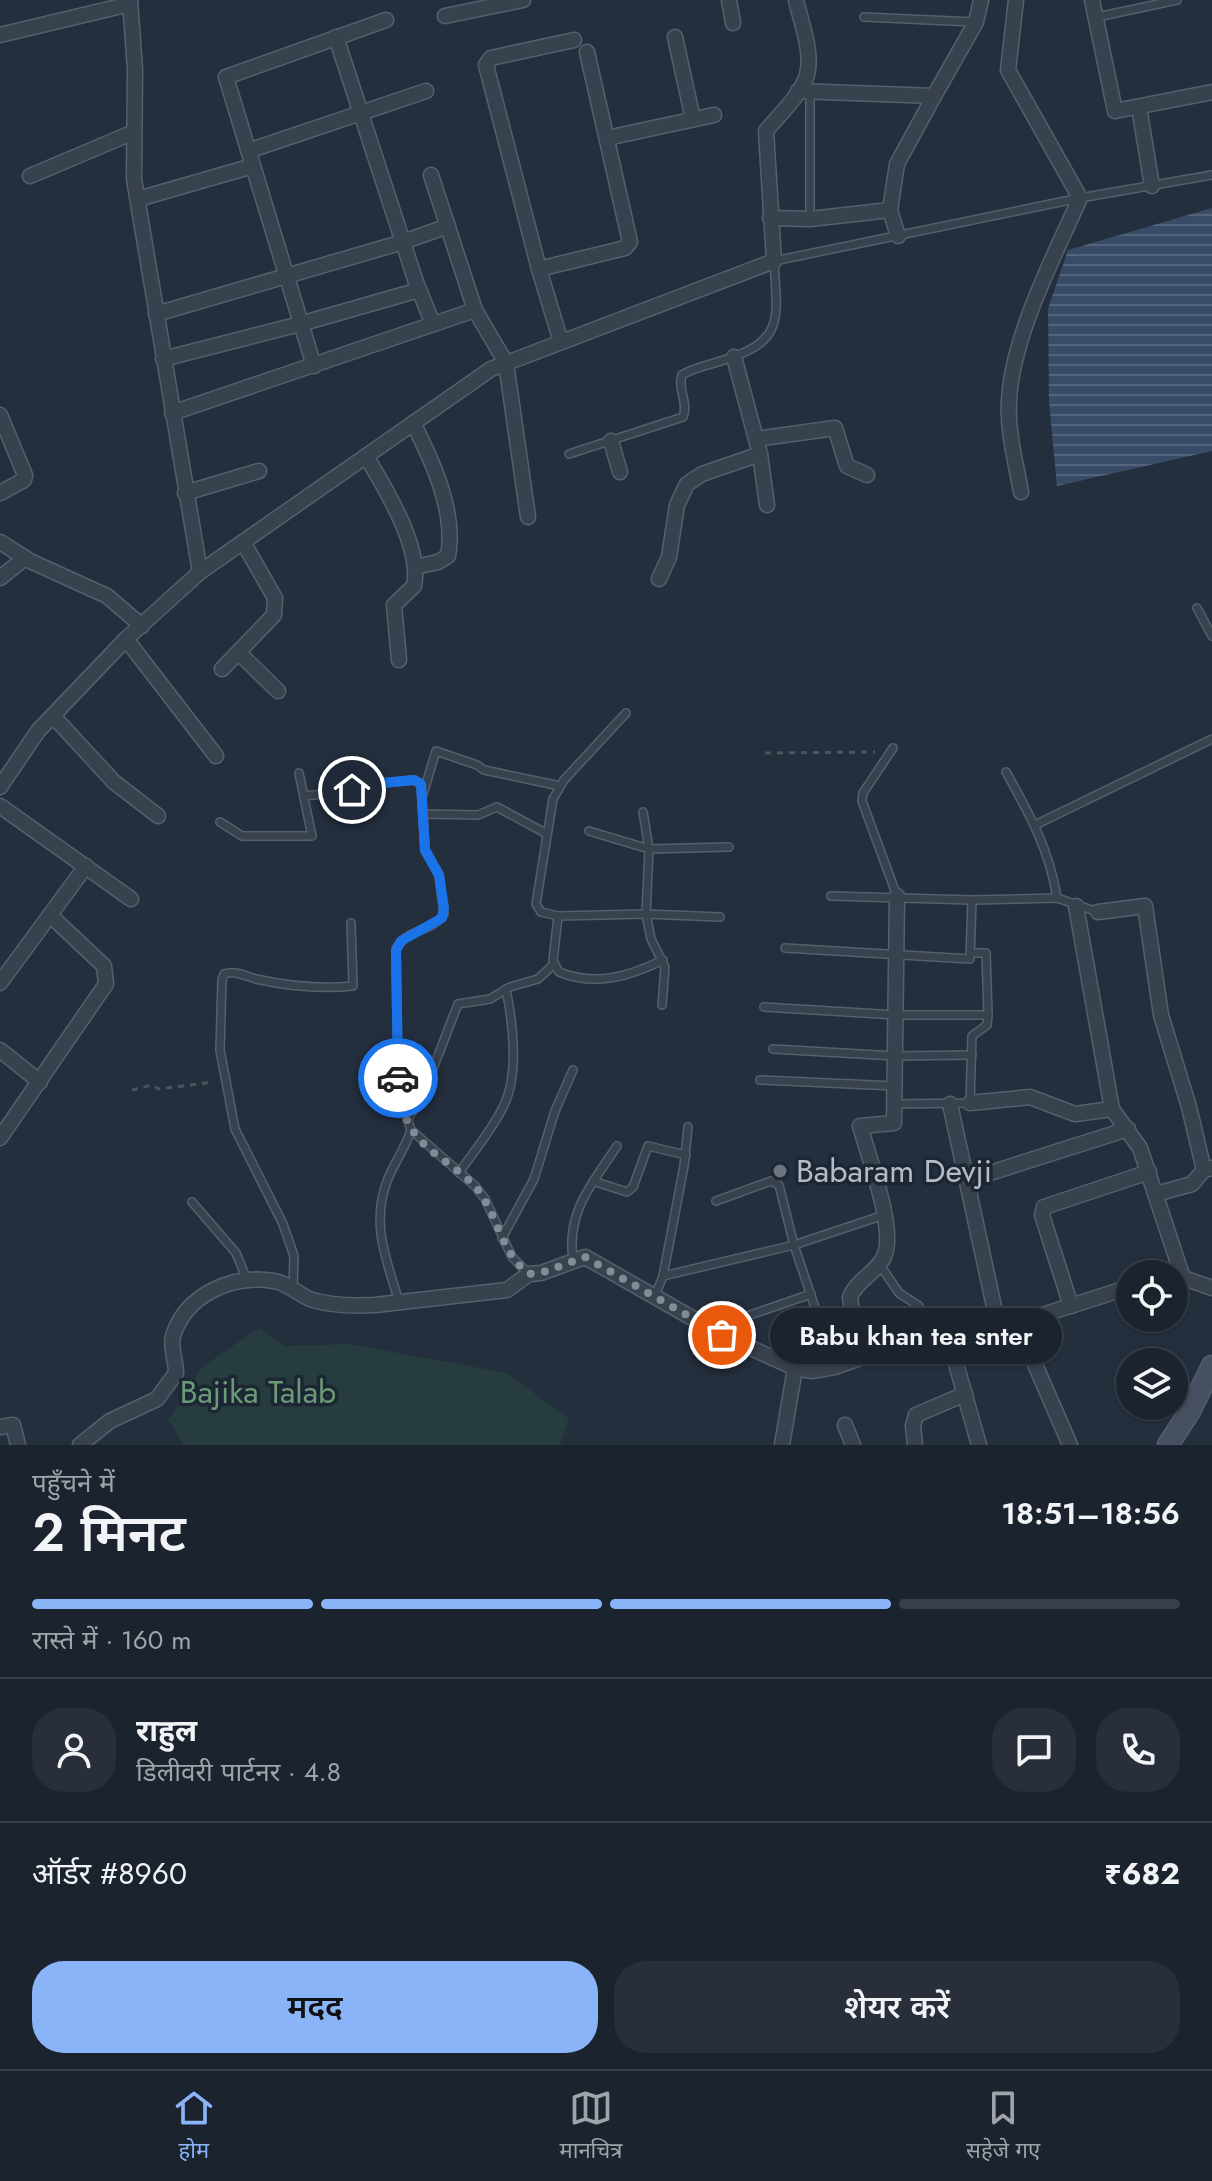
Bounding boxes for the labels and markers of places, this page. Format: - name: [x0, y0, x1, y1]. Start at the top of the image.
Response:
- pin: [318, 756, 386, 824]
- place label: Babaram Devji: [796, 1148, 992, 1194]
- marker: Babaram Devji: [771, 1162, 789, 1180]
- pin: [688, 1301, 756, 1369]
- callout: Babu khan tea snter: [770, 1307, 1062, 1363]

